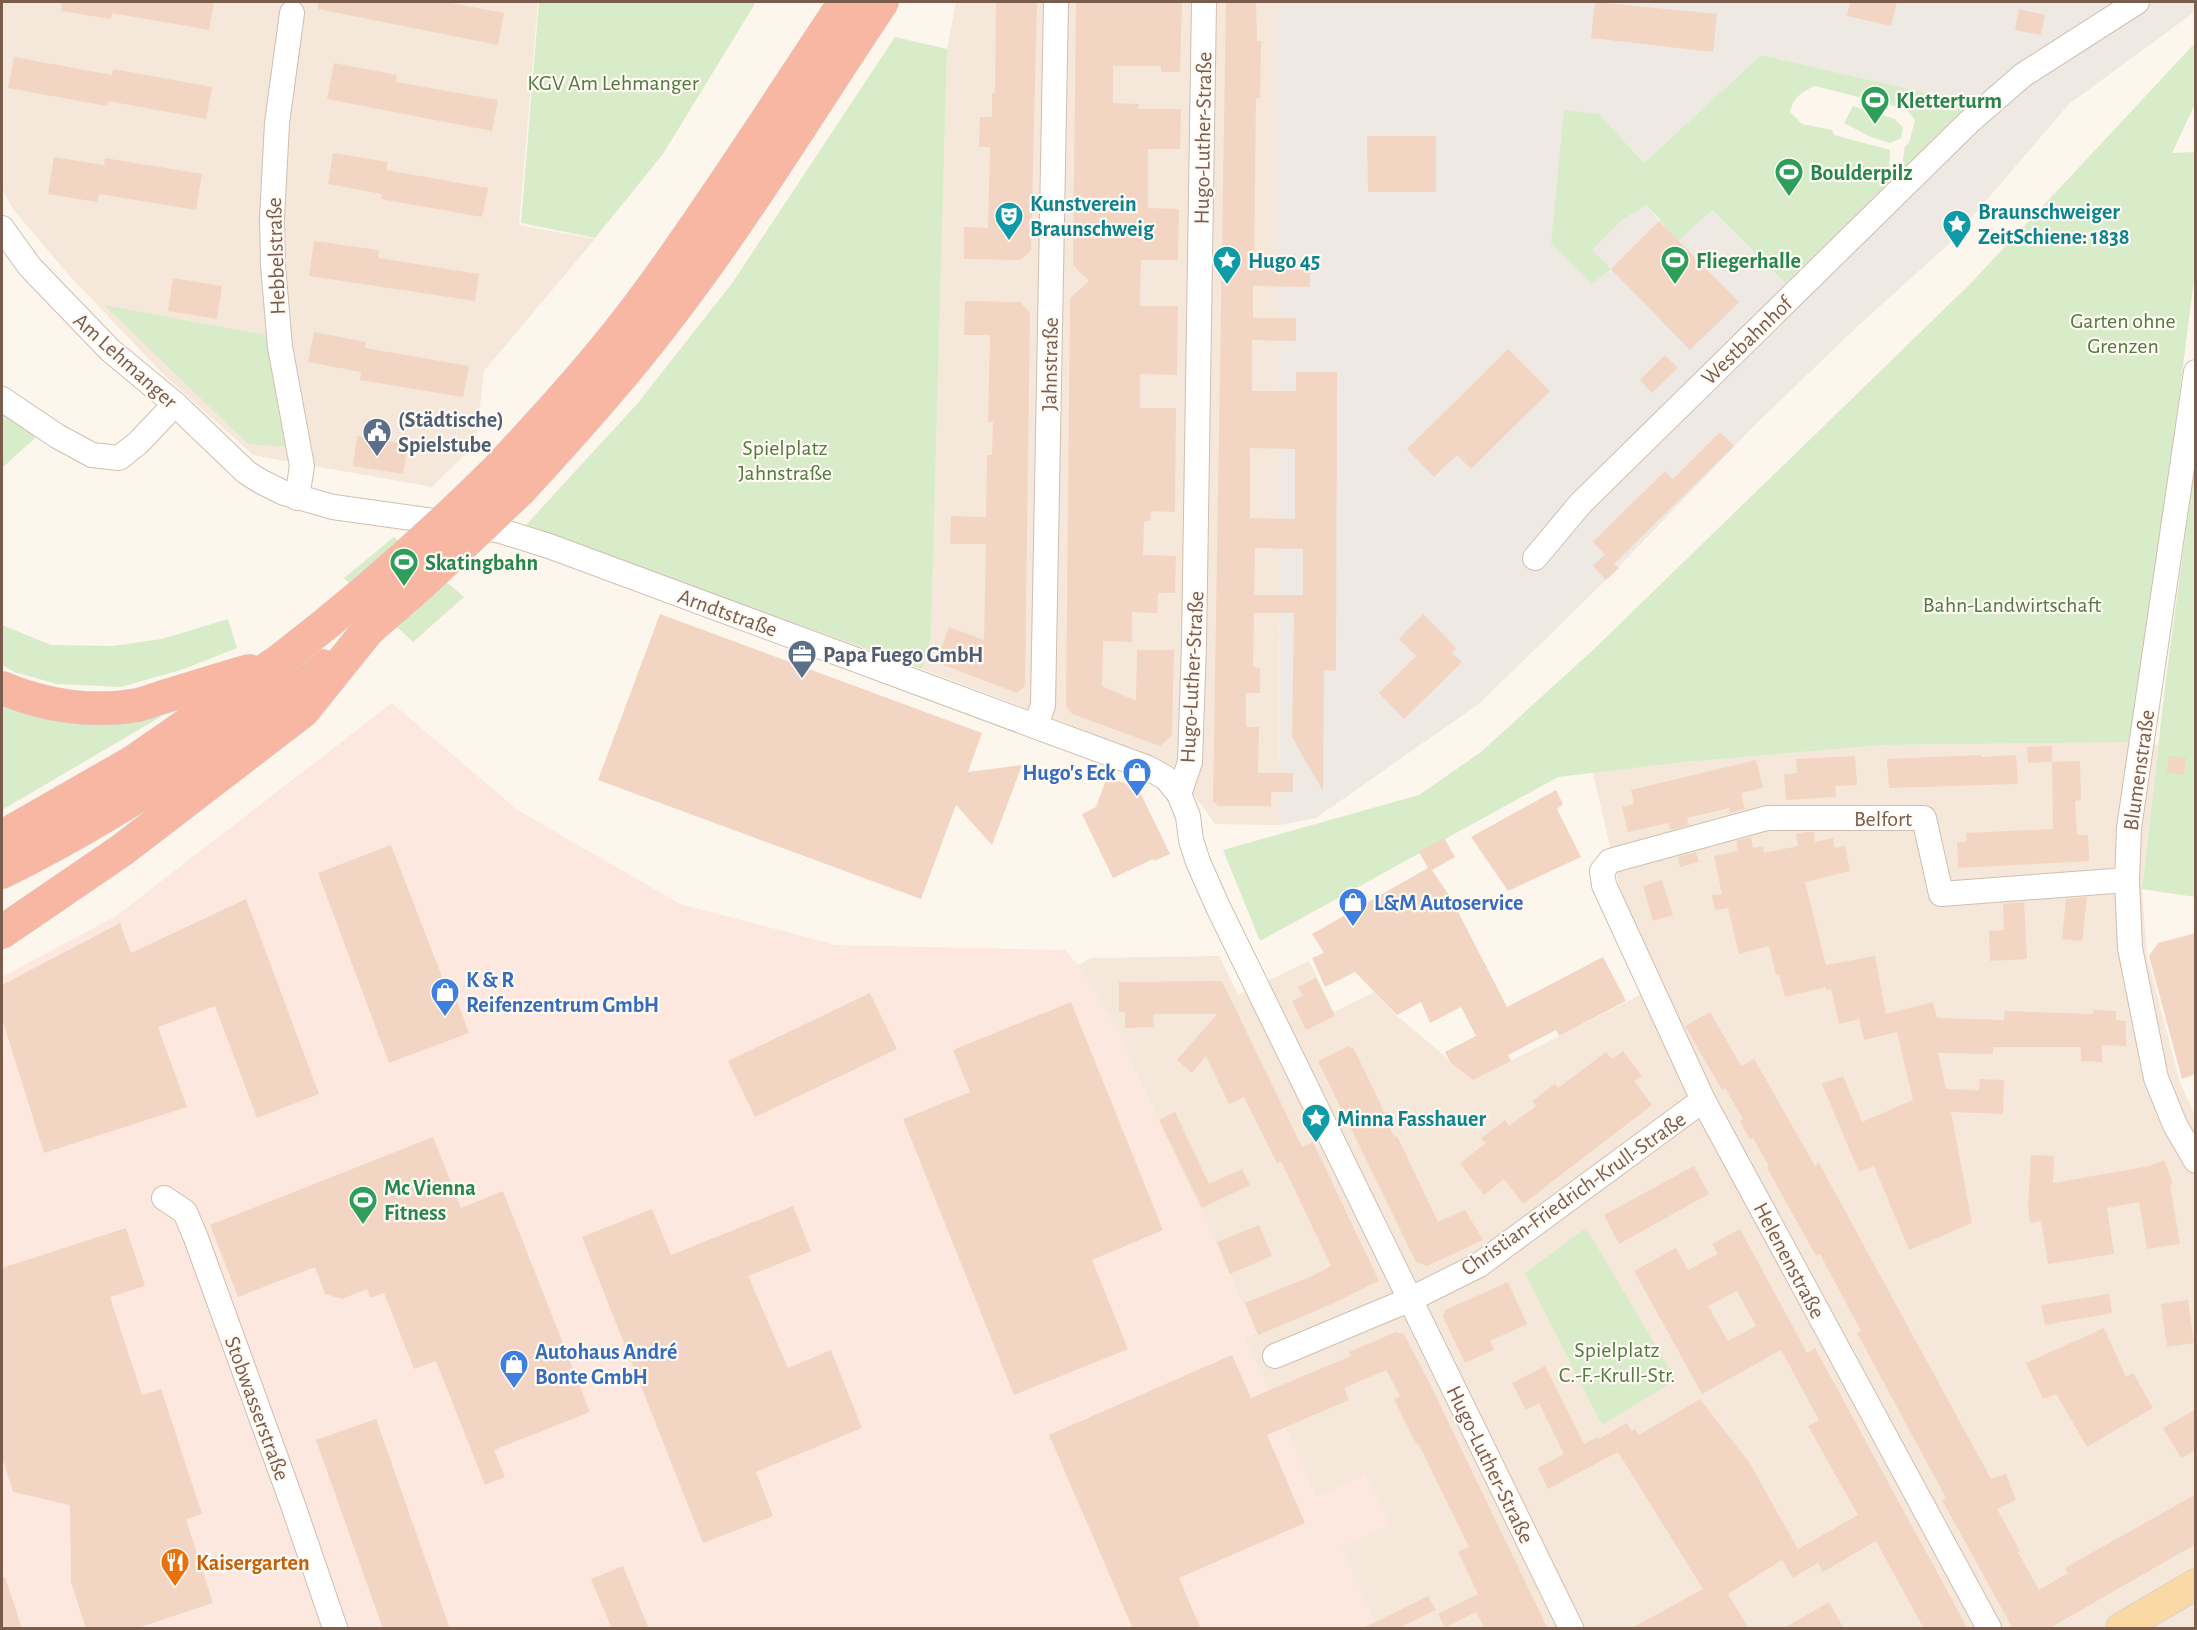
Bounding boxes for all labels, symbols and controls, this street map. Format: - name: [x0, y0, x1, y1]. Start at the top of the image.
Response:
- street label: Hugo-Luther-Straße: [1190, 52, 1216, 224]
- park label: KGV Am Lehmanger: [527, 72, 699, 94]
- sports icon: Kletterturm: [1859, 84, 1891, 126]
- place label: Kletterturm: [1896, 90, 2002, 112]
- sports icon: Boulderpilz: [1773, 156, 1805, 198]
- place label: Boulderpilz: [1810, 162, 1913, 184]
- place label: Kunstverein Braunschweig: [1030, 193, 1155, 240]
- street label: Hebbelstraße: [263, 197, 289, 315]
- theatre icon: Kunstverein Braunschweig: [993, 200, 1025, 242]
- place label: Braunschweiger ZeitSchiene: 1838: [1978, 201, 2130, 248]
- place icon: Braunschweiger ZeitSchiene: 1838: [1941, 208, 1973, 250]
- place icon: Hugo 45: [1211, 244, 1243, 286]
- sports icon: Fliegerhalle: [1659, 244, 1691, 286]
- place label: Hugo 45: [1248, 250, 1320, 272]
- place label: Fliegerhalle: [1696, 250, 1801, 272]
- street label: Westbahnhof: [1697, 291, 1797, 389]
- street label: Am Lehmanger: [69, 309, 181, 413]
- park label: Garten ohne Grenzen: [2070, 310, 2176, 357]
- street label: Jahnstraße: [1038, 317, 1062, 411]
- place label: (Städtische) Spielstube: [398, 409, 504, 456]
- public building icon: (Städtische) Spielstube: [361, 416, 393, 458]
- park label: Spielplatz Jahnstraße: [738, 437, 832, 484]
- sports icon: Skatingbahn: [388, 546, 420, 588]
- place label: Skatingbahn: [425, 552, 538, 574]
- street label: Arndtstraße: [675, 585, 780, 641]
- street label: Hugo-Luther-Straße: [1176, 590, 1207, 764]
- park label: Bahn-Landwirtschaft: [1923, 594, 2101, 616]
- office icon: Papa Fuego GmbH: [786, 638, 818, 680]
- place label: Papa Fuego GmbH: [823, 644, 983, 666]
- street label: Blumenstraße: [2120, 708, 2158, 832]
- shop icon: Hugo's Eck: [1121, 756, 1153, 798]
- place label: Hugo's Eck: [1022, 762, 1116, 784]
- street label: Belfort: [1854, 808, 1912, 830]
- shop icon: L&M Autoservice: [1337, 886, 1369, 928]
- place label: L&M Autoservice: [1374, 892, 1523, 914]
- place label: K & R Reifenzentrum GmbH: [466, 969, 659, 1016]
- shop icon: K & R Reifenzentrum GmbH: [429, 976, 461, 1018]
- place icon: Minna Fasshauer: [1300, 1102, 1332, 1144]
- place label: Minna Fasshauer: [1337, 1108, 1486, 1130]
- street label: Christian-Friedrich-Krull-Straße: [1457, 1108, 1690, 1280]
- place label: Mc Vienna Fitness: [384, 1177, 476, 1224]
- sports icon: Mc Vienna Fitness: [347, 1184, 379, 1226]
- street label: Helenenstraße: [1749, 1199, 1829, 1322]
- street label: Stobwasserstraße: [221, 1333, 293, 1483]
- park label: Spielplatz C.-F.-Krull-Str.: [1559, 1339, 1675, 1386]
- place label: Autohaus André Bonte GmbH: [535, 1341, 677, 1388]
- shop icon: Autohaus André Bonte GmbH: [498, 1348, 530, 1390]
- street label: Hugo-Luther-Straße: [1442, 1382, 1538, 1547]
- restaurant icon: Kaisergarten: [159, 1546, 191, 1588]
- place label: Kaisergarten: [196, 1552, 310, 1574]

